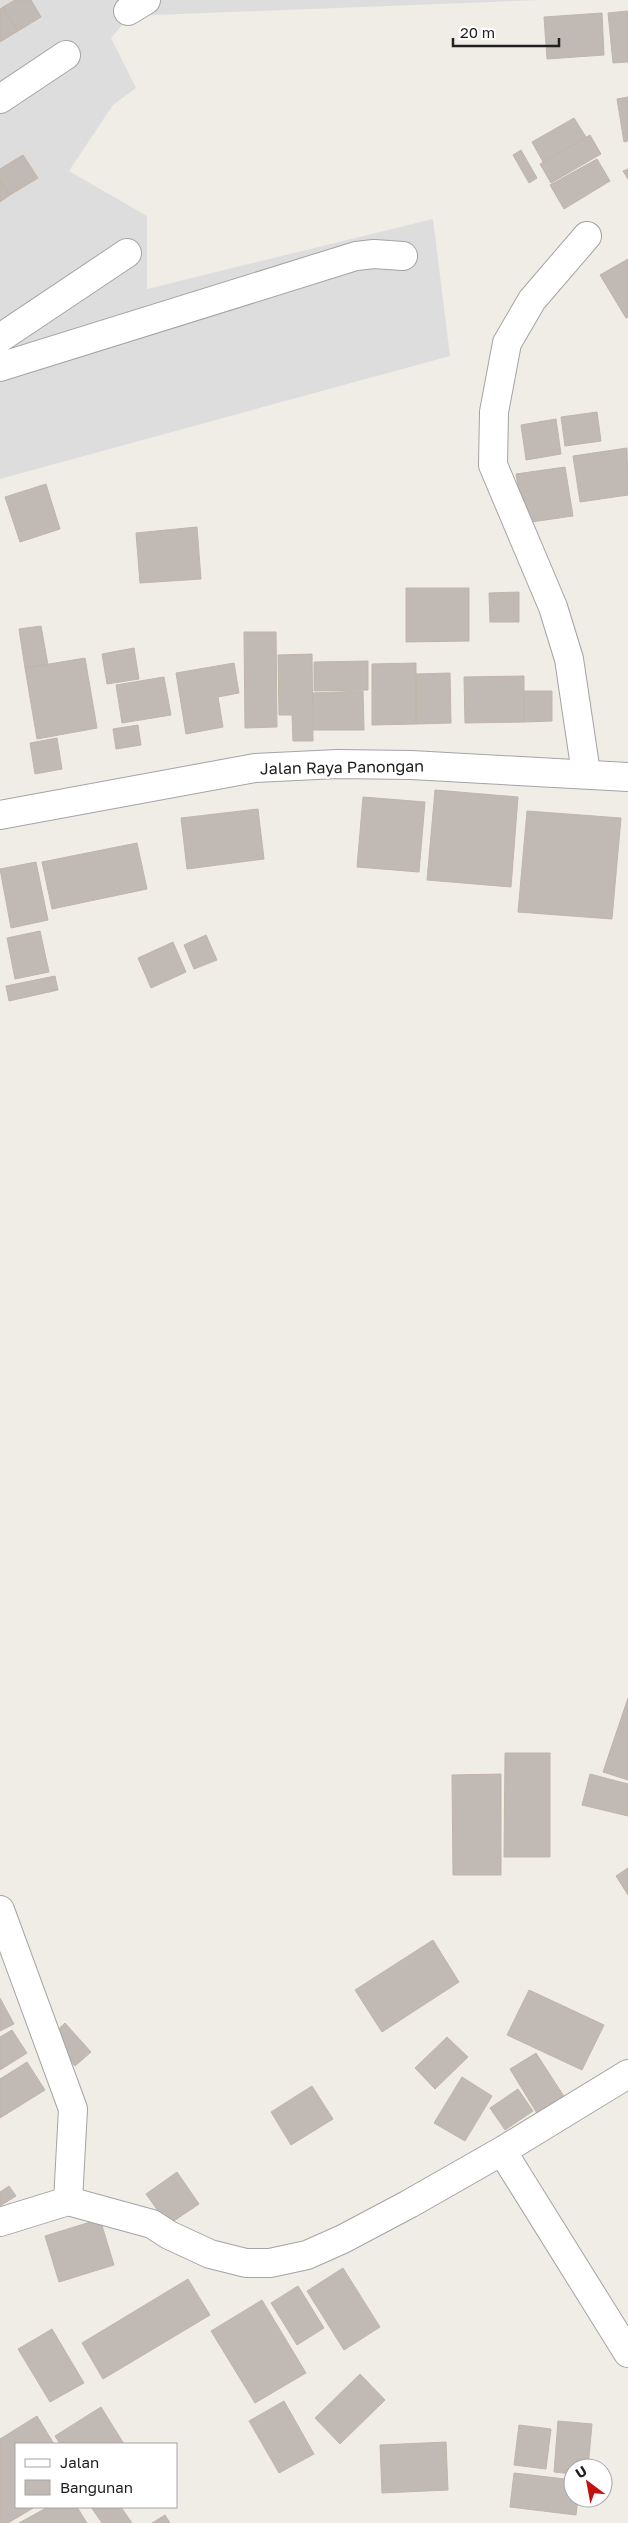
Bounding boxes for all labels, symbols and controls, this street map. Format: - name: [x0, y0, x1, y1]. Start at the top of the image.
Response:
- scale bar: [453, 15, 559, 47]
- text: 20 m: [460, 23, 495, 41]
- street label: Jalan Raya Panongan: [260, 756, 424, 778]
- legend: [15, 2443, 178, 2508]
- text: Jalan: [60, 2453, 99, 2471]
- north arrow: [563, 2458, 613, 2508]
- text: U: [572, 2462, 590, 2481]
- text: Bangunan: [60, 2478, 133, 2496]

